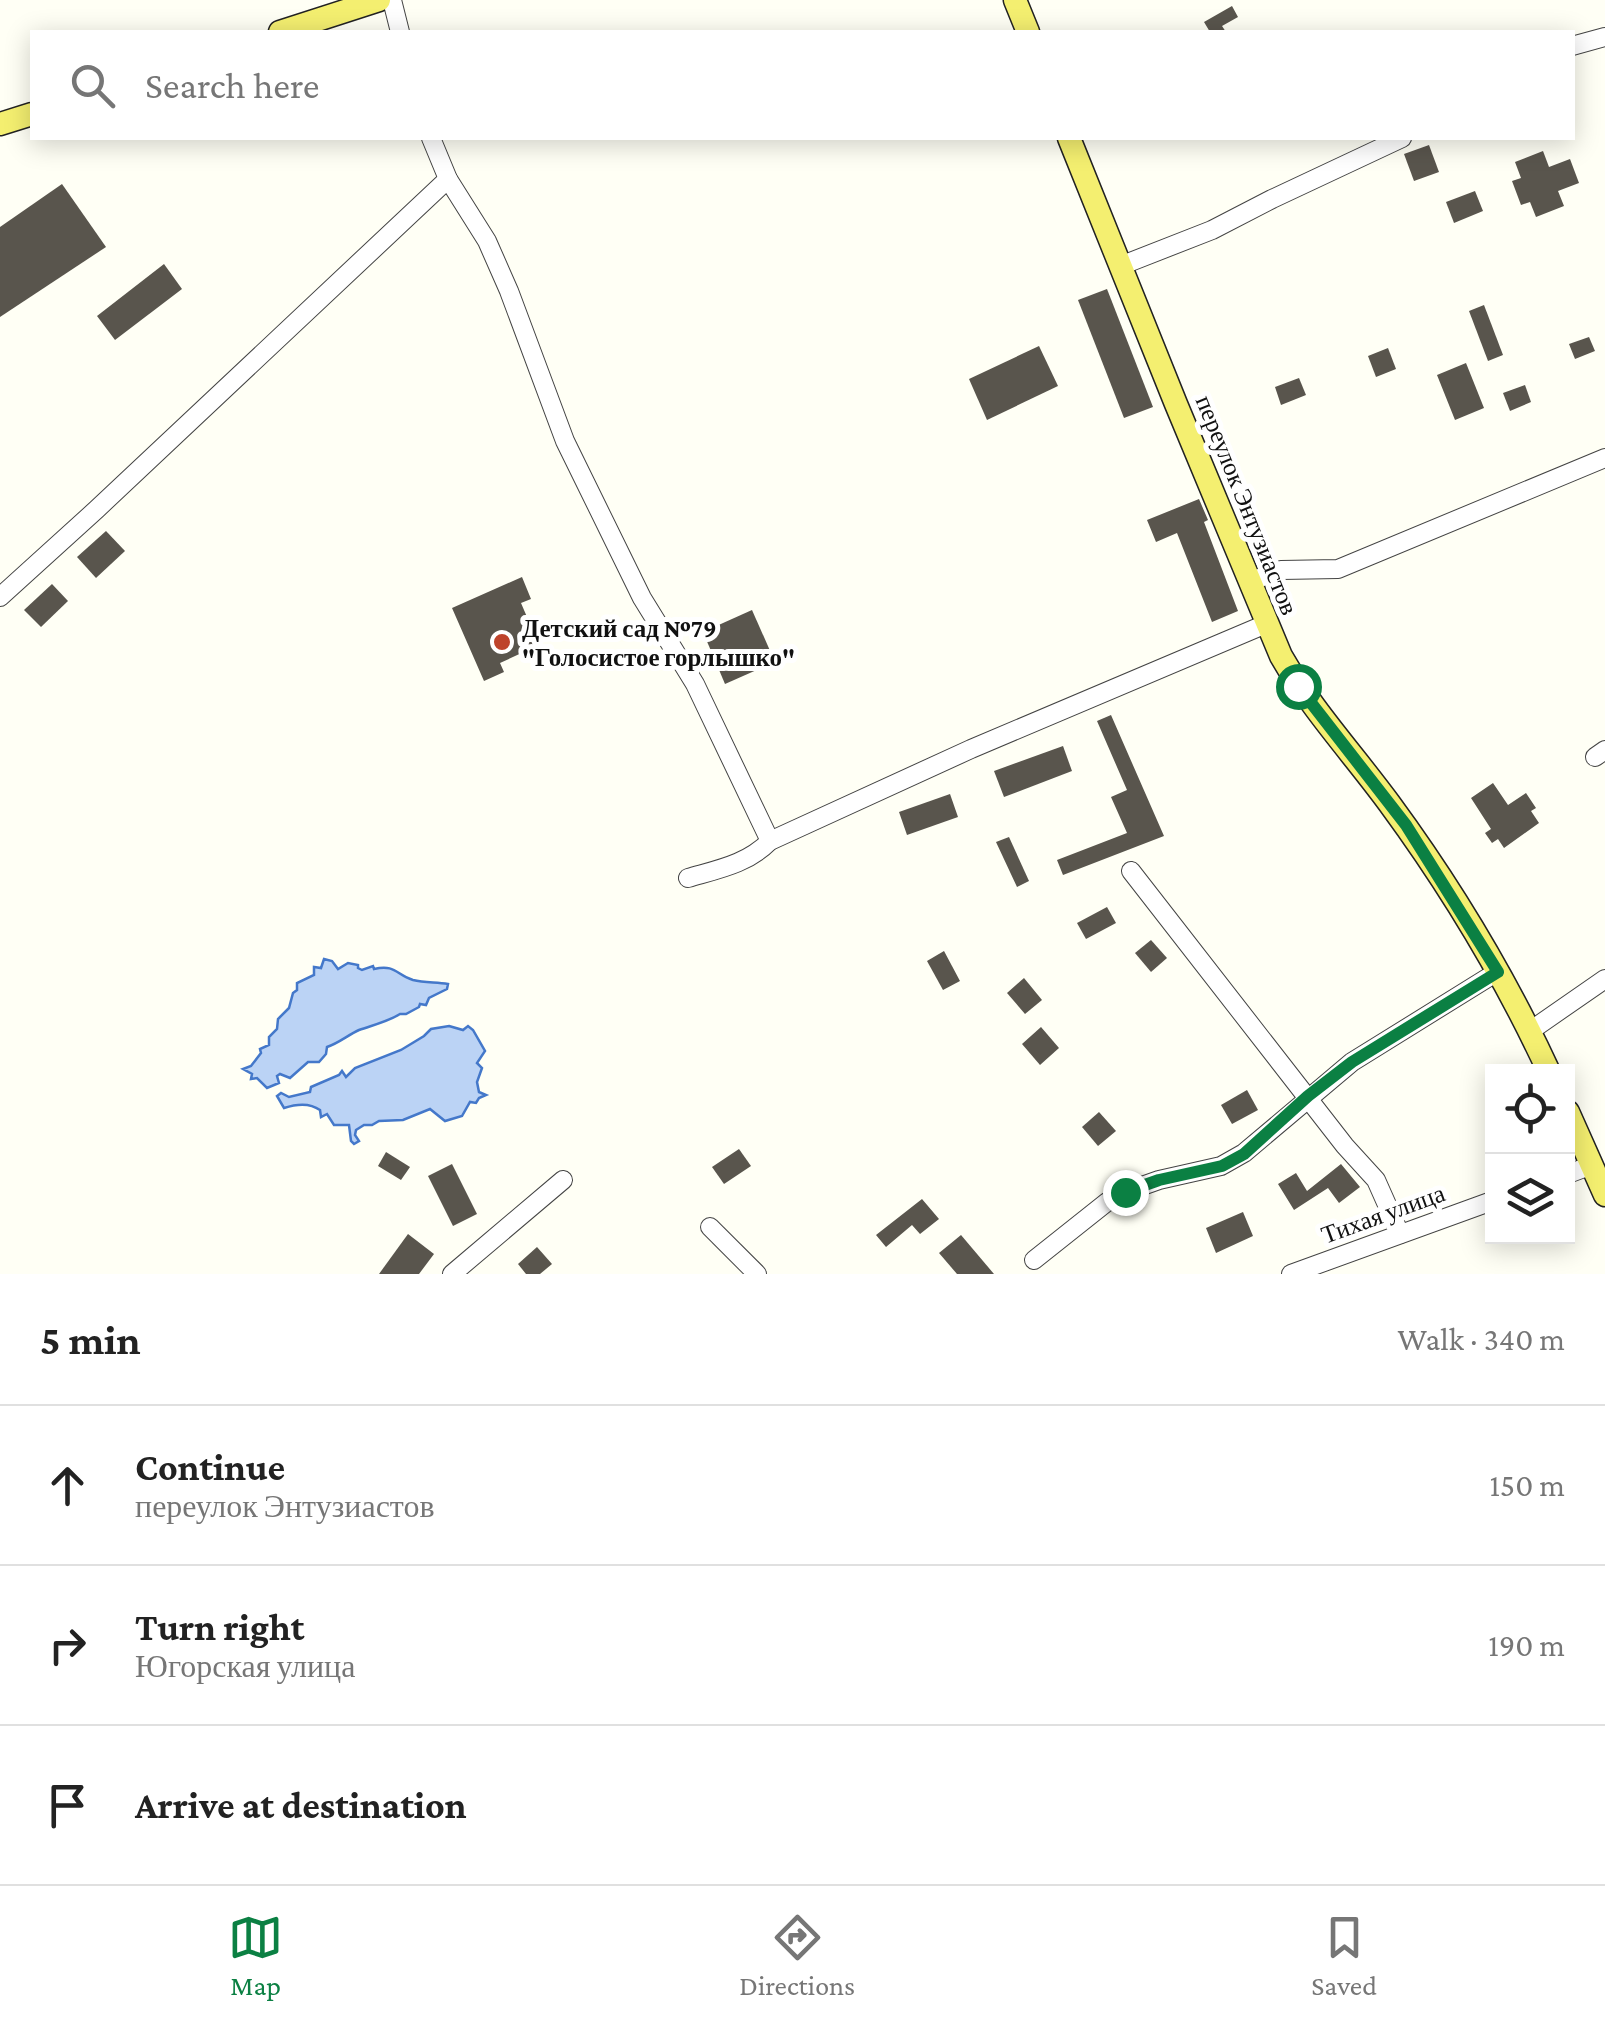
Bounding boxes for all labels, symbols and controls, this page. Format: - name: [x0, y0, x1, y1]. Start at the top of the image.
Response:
- search box: [30, 30, 1575, 140]
- icon: search: [65, 58, 120, 113]
- text: Search here: [145, 64, 319, 106]
- street label: переулок Энтузиастов: [1191, 391, 1303, 619]
- place label: Детский сад №79 "Голосистое горлышко": [522, 615, 795, 671]
- marker: Детский сад №79 "Голосистое горлышко": [491, 631, 513, 653]
- route start: [1276, 664, 1322, 710]
- map controls: [1485, 1064, 1575, 1244]
- button: locate: [1485, 1064, 1575, 1154]
- button: layers: [1485, 1154, 1575, 1244]
- route end: [1103, 1170, 1149, 1216]
- street label: Тихая улица: [1318, 1179, 1448, 1249]
- text: 5 min: [40, 1316, 141, 1363]
- text: Walk · 340 m: [1398, 1321, 1565, 1357]
- text: Continue: [135, 1446, 285, 1488]
- icon: ahead: [40, 1458, 95, 1513]
- text: 150 m: [1489, 1467, 1565, 1503]
- text: переулок Энтузиастов: [135, 1488, 435, 1524]
- text: Turn right: [135, 1606, 304, 1648]
- icon: right: [40, 1618, 95, 1673]
- text: 190 m: [1488, 1627, 1565, 1663]
- text: Югорская улица: [135, 1648, 355, 1684]
- icon: arrive: [40, 1778, 95, 1833]
- text: Arrive at destination: [135, 1784, 467, 1826]
- tab: Map: [228, 1910, 283, 2001]
- tab: Directions: [739, 1910, 855, 2001]
- tab: Saved: [1311, 1910, 1377, 2001]

